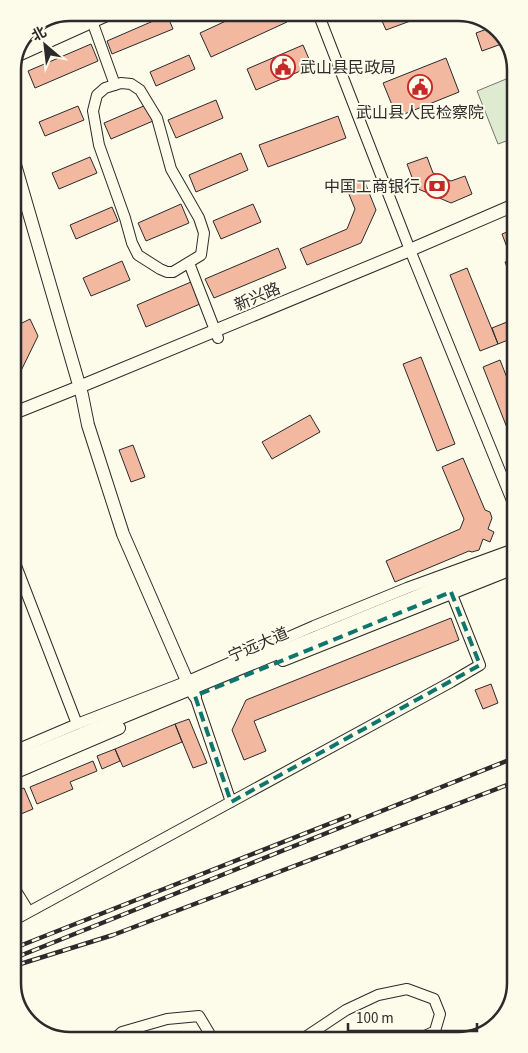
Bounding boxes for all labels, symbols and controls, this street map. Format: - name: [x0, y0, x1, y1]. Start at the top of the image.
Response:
- north arrow: [20, 20, 70, 70]
- text: 北: [28, 22, 50, 47]
- public building icon: 武山县民政局: [270, 54, 296, 80]
- place label: 武山县民政局: [300, 57, 396, 79]
- public building icon: 武山县人民检察院: [407, 74, 433, 100]
- place label: 武山县人民检察院: [356, 102, 484, 124]
- bank icon: 中国工商银行: [424, 173, 450, 199]
- place label: 中国工商银行: [324, 176, 420, 198]
- street label: 新兴路: [231, 277, 284, 316]
- street label: 宁远大道: [225, 622, 292, 668]
- scale bar: [348, 1000, 477, 1032]
- text: 100 m: [356, 1008, 394, 1029]

